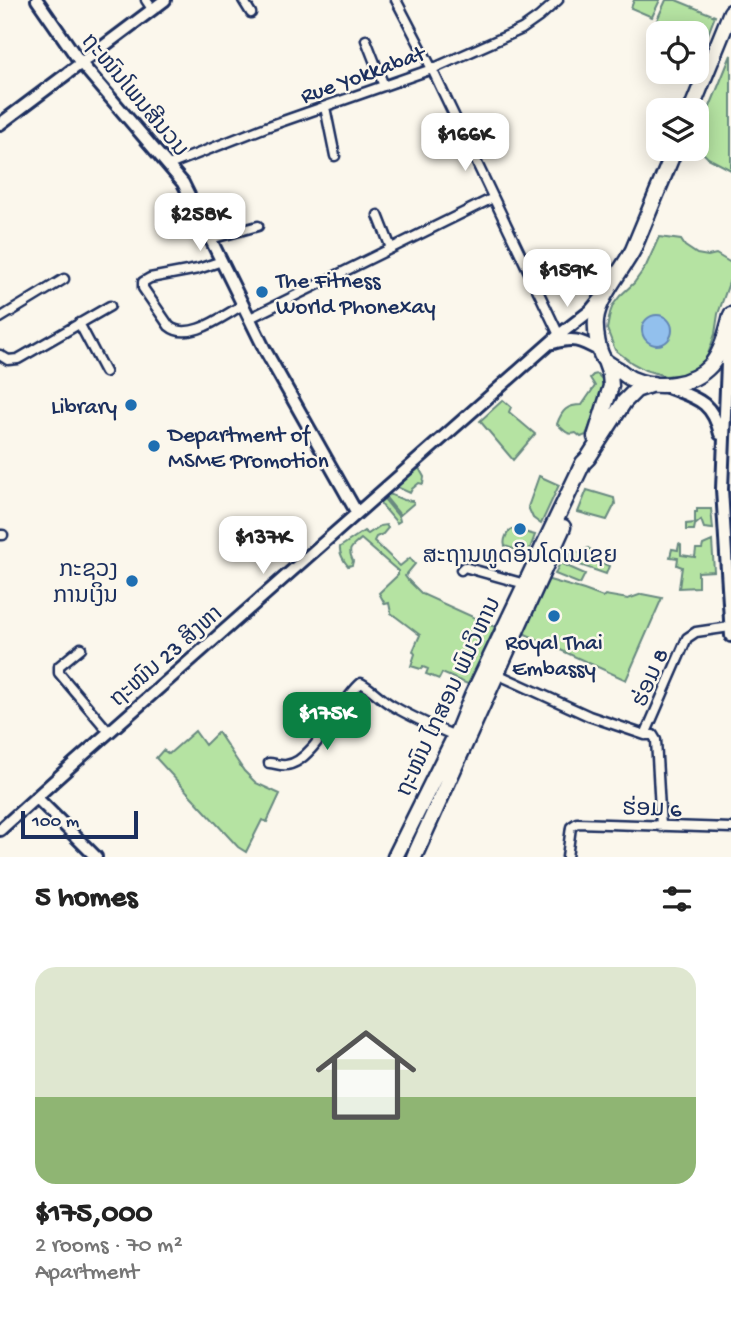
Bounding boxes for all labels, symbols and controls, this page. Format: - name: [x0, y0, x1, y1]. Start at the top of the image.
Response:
- map controls: [646, 21, 709, 161]
- button: locate: [646, 21, 709, 84]
- street label: ຖະໜົນໂພນສີນວນ: [74, 27, 195, 163]
- street label: Rue Yokkabat: [297, 41, 431, 111]
- button: layers: [646, 98, 709, 161]
- pin: $166K: [416, 114, 514, 173]
- text: $166K: [437, 122, 493, 149]
- pin: $258K: [151, 194, 249, 253]
- text: $258K: [171, 202, 229, 229]
- pin: $159K: [518, 250, 616, 309]
- text: $159K: [539, 258, 595, 285]
- place label: The Fitness World Phonexay: [274, 269, 436, 322]
- marker: The Fitness World Phonexay: [254, 284, 270, 300]
- place label: Library: [51, 395, 117, 422]
- marker: Library: [123, 397, 139, 413]
- place label: Department of MSME Promotion: [166, 423, 329, 476]
- marker: Department of MSME Promotion: [146, 438, 162, 454]
- pin: $137K: [214, 516, 312, 576]
- marker: ສະຖານທູດອິນໂດເນເຊຍ: [512, 521, 528, 537]
- text: $137K: [235, 525, 291, 552]
- place label: ສະຖານທູດອິນໂດເນເຊຍ: [422, 541, 618, 571]
- place label: ກະຊວງ ການເງິນ: [53, 558, 118, 611]
- marker: ກະຊວງ ການເງິນ: [124, 573, 140, 589]
- street label: ຖະໜົນ ໄກສອນ ພົມວິຫານ: [389, 592, 508, 802]
- street label: ຖະໜົນ 23 ສິງຫາ: [103, 599, 229, 714]
- marker: Royal Thai Embassy: [546, 608, 562, 624]
- place label: Royal Thai Embassy: [505, 631, 603, 684]
- street label: ຮ່ອມ 8: [626, 644, 676, 712]
- pin: $175K: [278, 692, 376, 752]
- text: $175K: [299, 701, 355, 728]
- street label: ຮ່ອມ 6: [622, 794, 683, 825]
- scale bar: [21, 808, 138, 840]
- text: 100 m: [32, 811, 79, 834]
- icon: filters: [658, 880, 696, 918]
- text: 5 homes: [35, 882, 137, 917]
- icon: home: [303, 1012, 429, 1138]
- text: $175,000: [35, 1198, 153, 1233]
- text: 2 rooms · 70 m²: [35, 1233, 183, 1260]
- text: Apartment: [35, 1260, 139, 1287]

